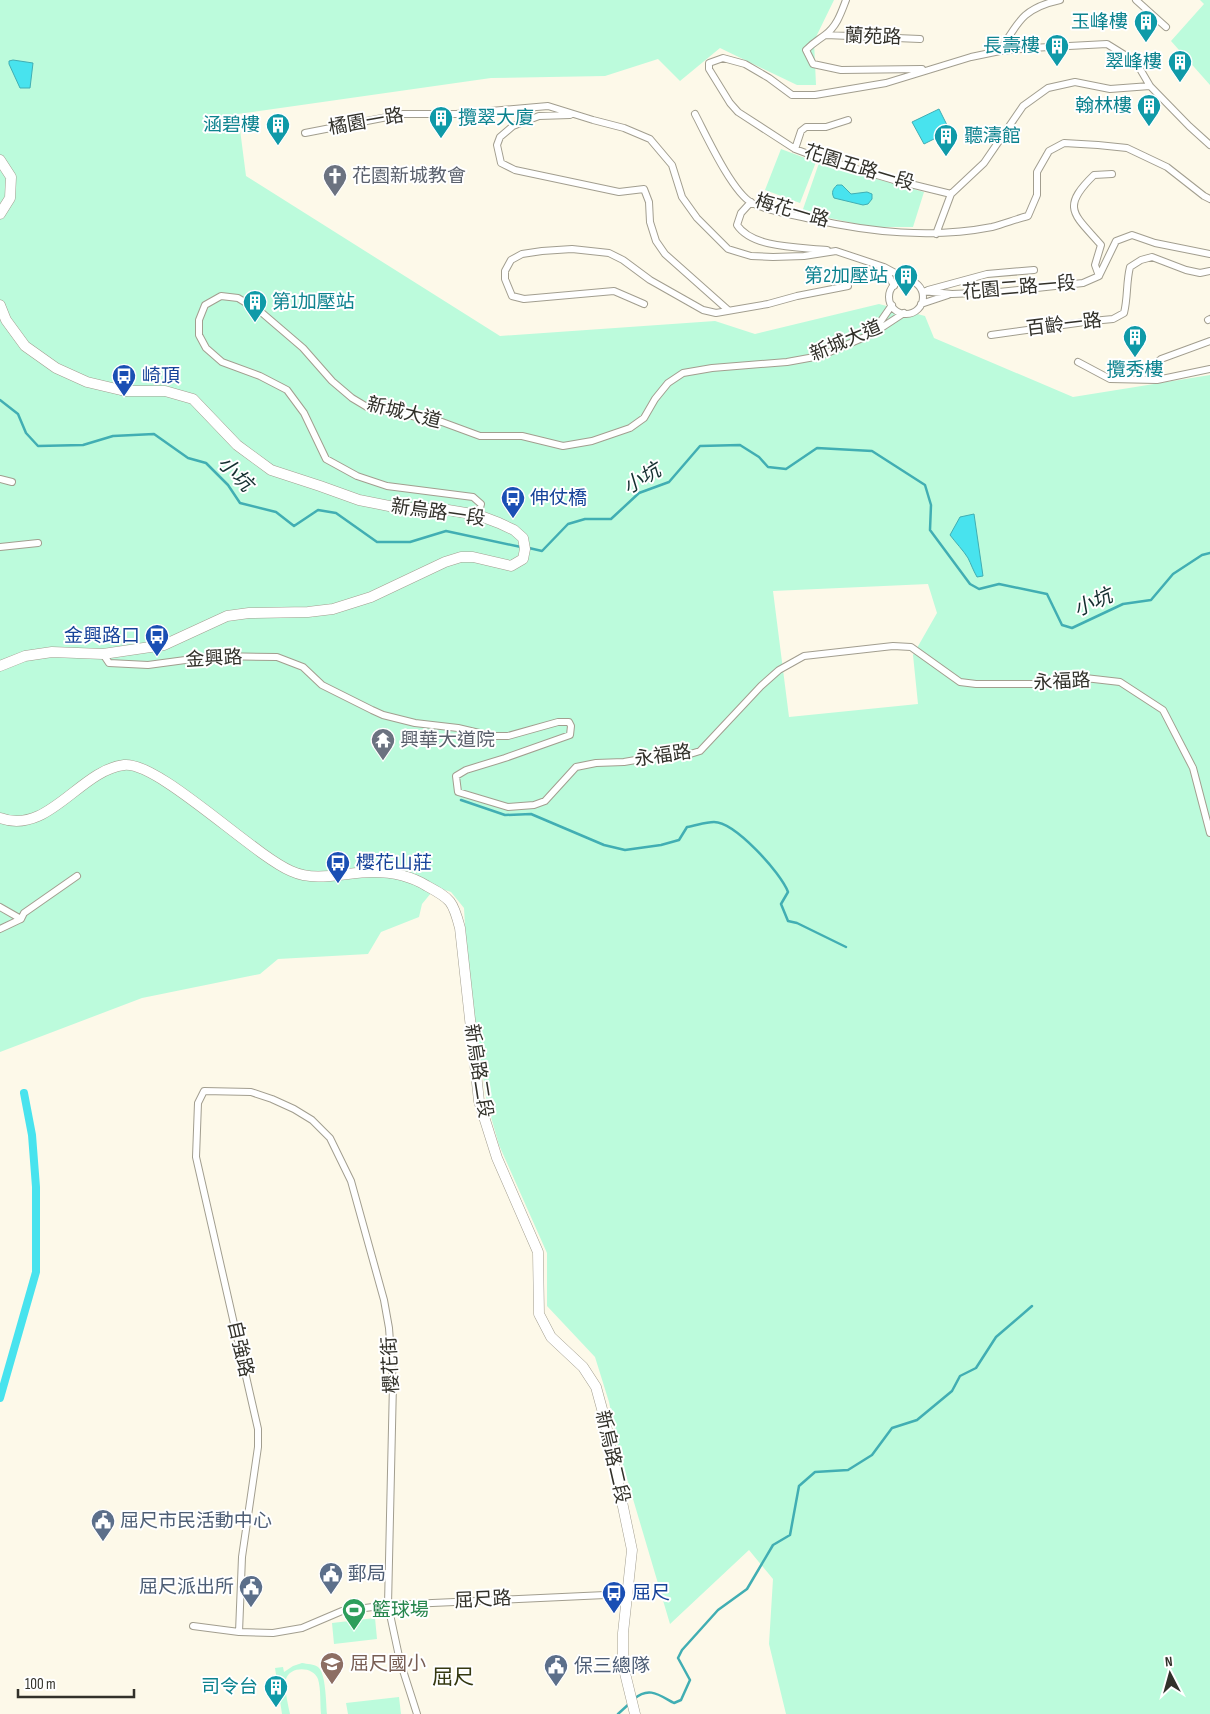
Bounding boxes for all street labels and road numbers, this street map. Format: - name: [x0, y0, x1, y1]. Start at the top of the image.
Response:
- street label: 蘭苑路: [844, 25, 902, 49]
- street label: 橘園一路: [327, 104, 405, 140]
- street label: 花園五路一段: [801, 140, 917, 196]
- street label: 梅花一路: [752, 189, 832, 233]
- street label: 花園二路一段: [961, 272, 1077, 304]
- street label: 百齡一路: [1025, 309, 1103, 341]
- street label: 新城大道: [807, 316, 885, 366]
- street label: 新城大道: [364, 393, 444, 433]
- street label: 新烏路一段: [389, 495, 487, 531]
- street label: 金興路: [185, 646, 243, 672]
- street label: 永福路: [1033, 669, 1091, 695]
- street label: 永福路: [633, 741, 693, 771]
- street label: 新烏路二段: [459, 1022, 497, 1120]
- street label: 自強路: [222, 1319, 258, 1379]
- street label: 櫻花街: [378, 1336, 404, 1394]
- street label: 新烏路二段: [590, 1408, 634, 1506]
- street label: 屈尺路: [454, 1587, 512, 1613]

